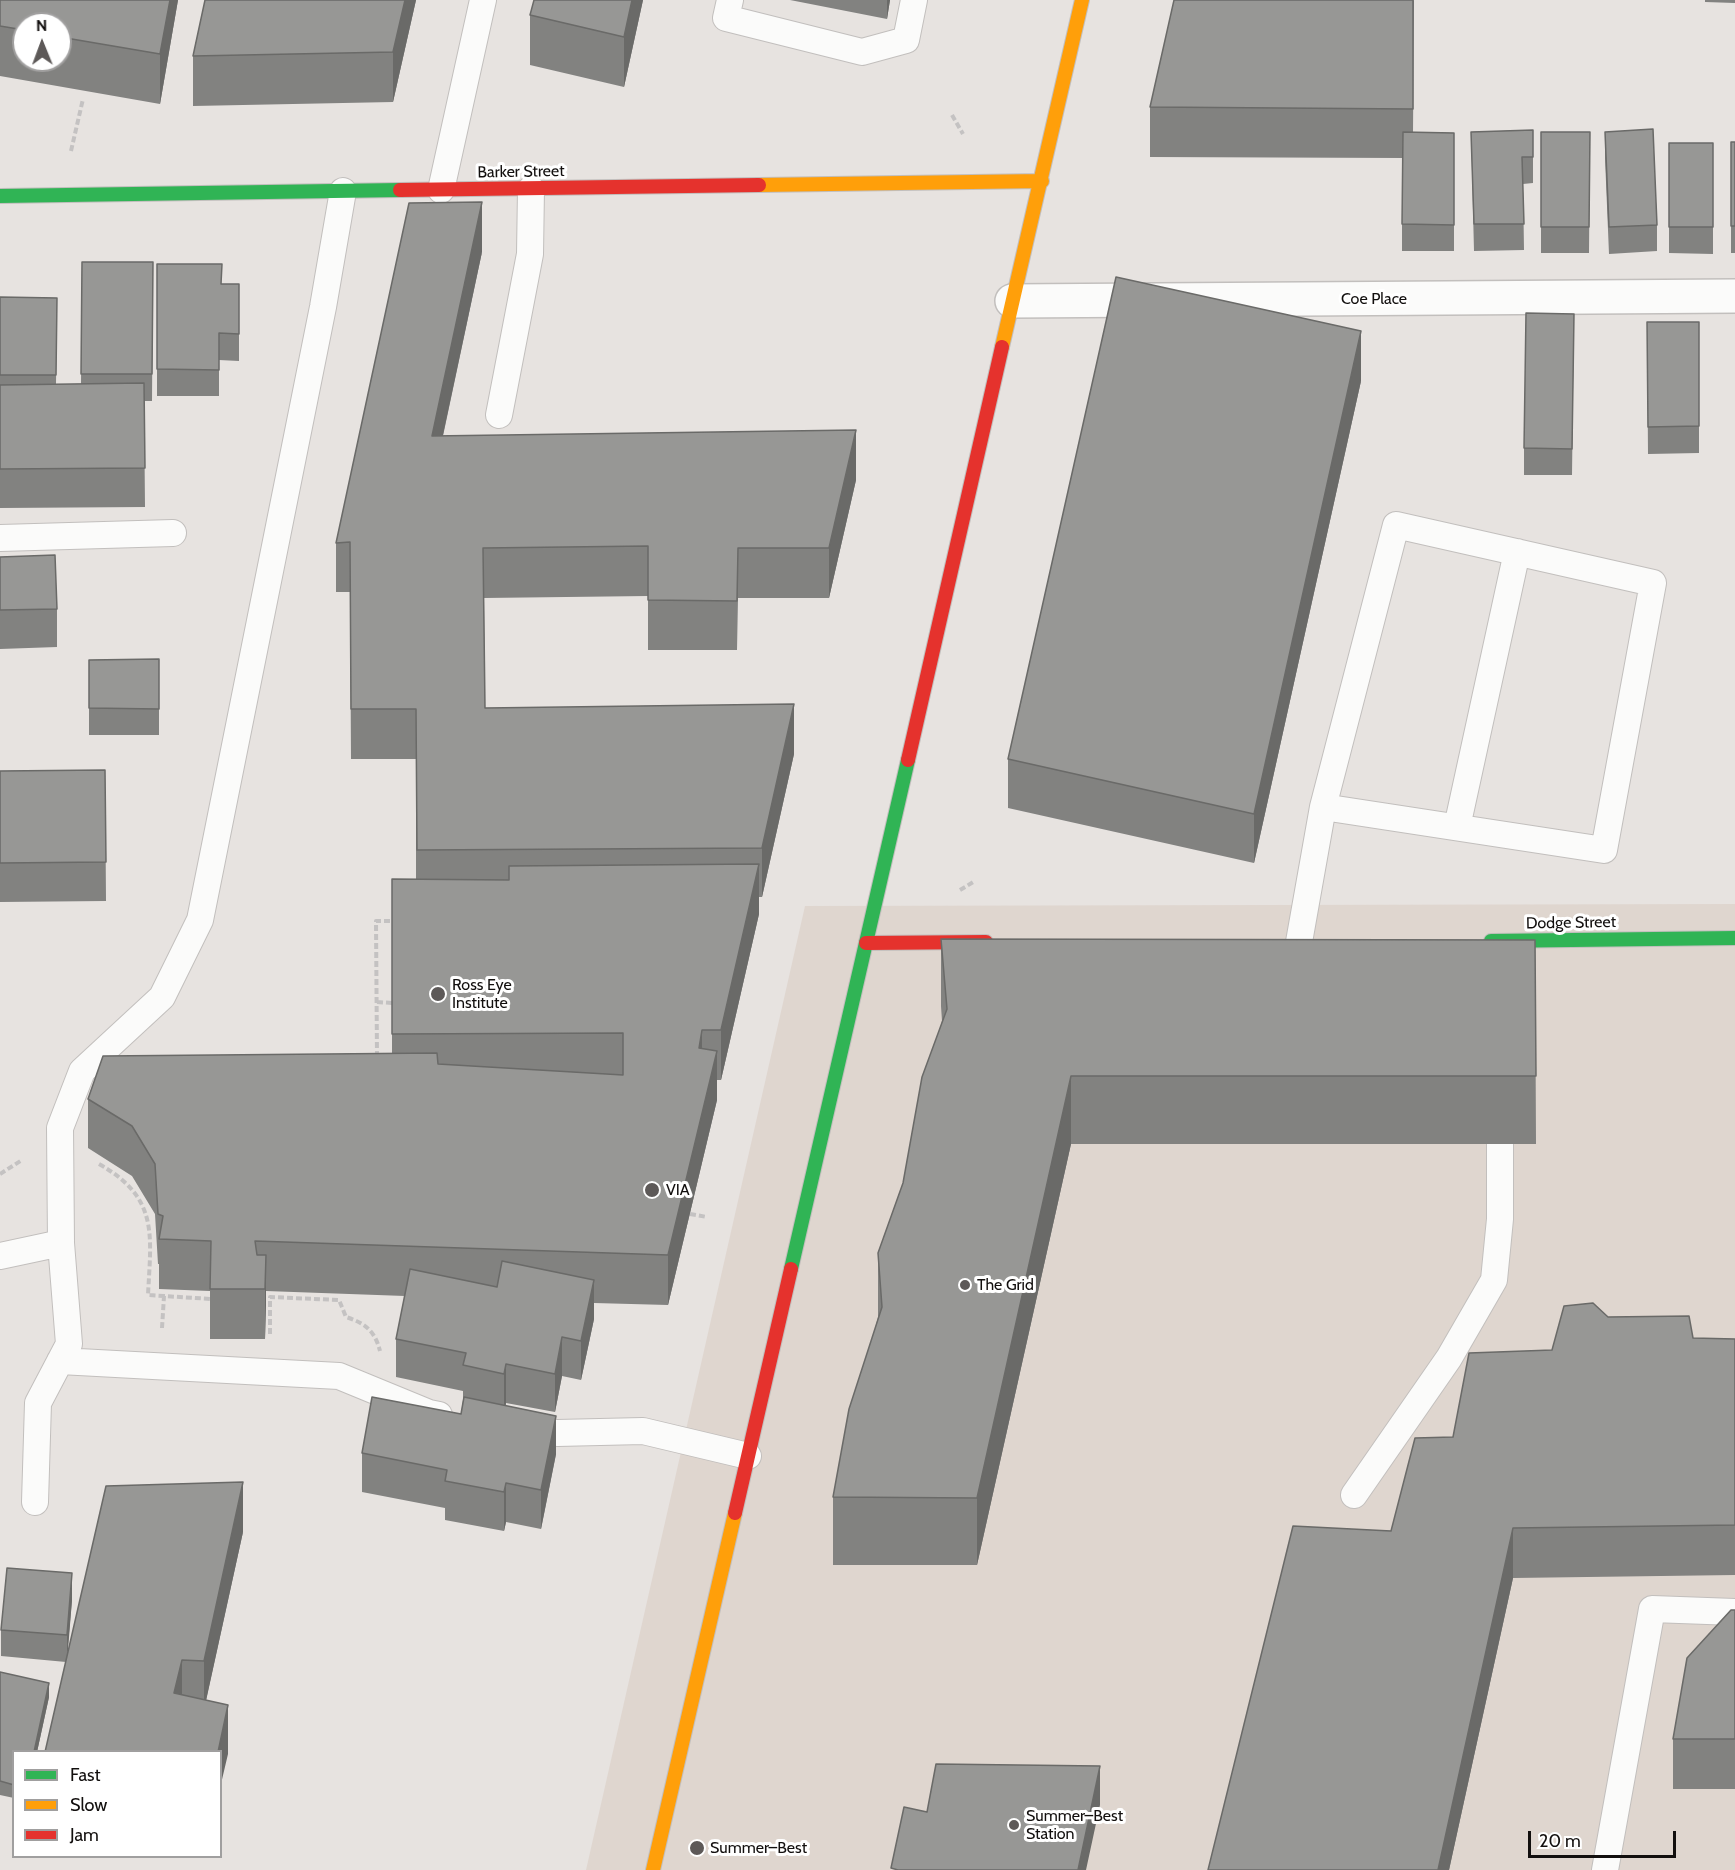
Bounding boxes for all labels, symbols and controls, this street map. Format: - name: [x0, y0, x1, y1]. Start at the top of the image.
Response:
- north arrow: [12, 12, 72, 72]
- text: N: [36, 16, 48, 35]
- street label: Barker Street: [477, 162, 565, 182]
- street label: Coe Place: [1341, 289, 1407, 309]
- street label: Dodge Street: [1526, 913, 1616, 933]
- place label: Ross Eye Institute: [452, 975, 512, 1013]
- marker: Ross Eye Institute: [429, 985, 447, 1003]
- place label: VIA: [666, 1180, 690, 1200]
- marker: VIA: [643, 1181, 661, 1199]
- place label: The Grid: [977, 1275, 1034, 1295]
- marker: The Grid: [958, 1278, 972, 1292]
- legend: [12, 1750, 222, 1858]
- text: Fast: [70, 1764, 101, 1786]
- text: Slow: [70, 1794, 107, 1816]
- place label: Summer–Best Station: [1026, 1806, 1123, 1844]
- marker: Summer–Best Station: [1007, 1818, 1021, 1832]
- scale bar: [1531, 1819, 1680, 1857]
- text: Jam: [70, 1824, 99, 1846]
- text: 20 m: [1539, 1830, 1581, 1852]
- place label: Summer–Best: [710, 1838, 807, 1858]
- marker: Summer–Best: [688, 1839, 706, 1857]

